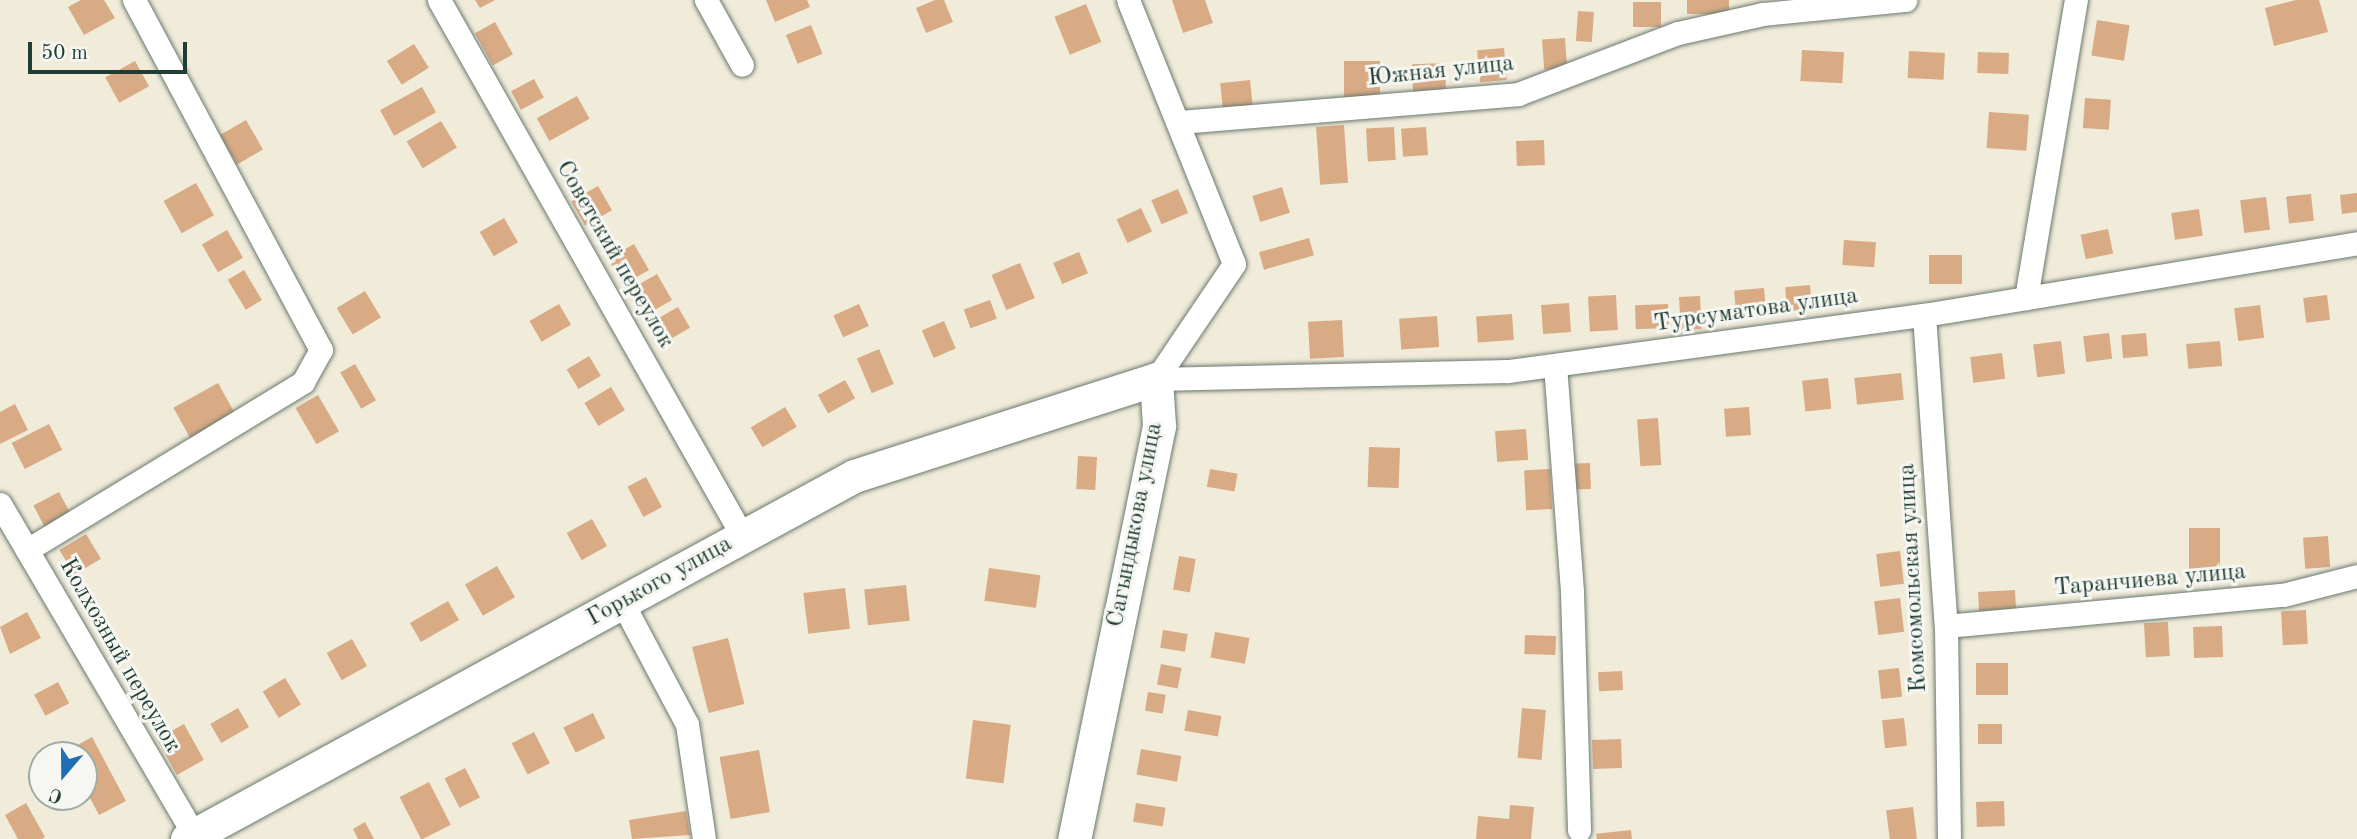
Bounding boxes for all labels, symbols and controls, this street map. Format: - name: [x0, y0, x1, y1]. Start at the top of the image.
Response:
- scale bar: [32, 28, 191, 72]
- text: 50 m: [41, 43, 88, 64]
- street label: Южная улица: [1366, 50, 1516, 94]
- street label: Советский переулок: [549, 156, 679, 354]
- street label: Турсуматова улица: [1652, 282, 1860, 340]
- street label: Сагындыкова улица: [1102, 420, 1170, 630]
- street label: Комсомольская улица: [1894, 463, 1934, 693]
- street label: Горького улица: [582, 530, 738, 634]
- street label: Колхозный переулок: [52, 554, 186, 758]
- street label: Таранчиева улица: [2053, 558, 2247, 604]
- north arrow: [28, 741, 98, 811]
- text: С: [47, 783, 65, 805]

